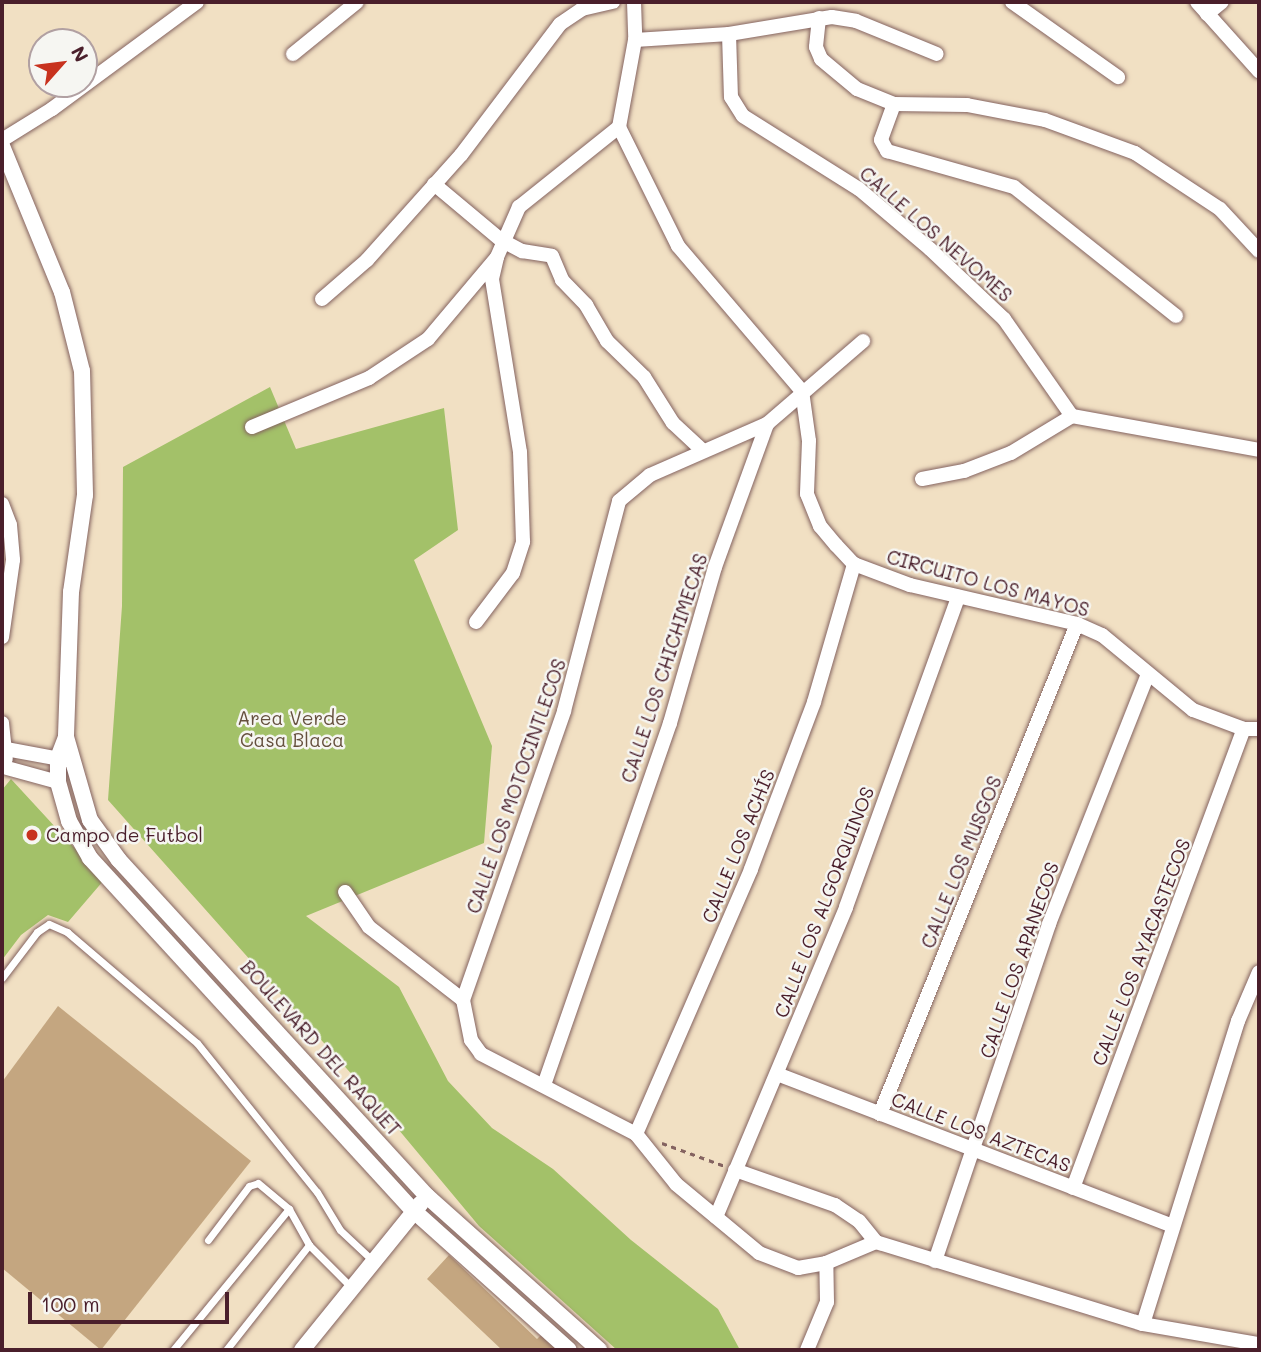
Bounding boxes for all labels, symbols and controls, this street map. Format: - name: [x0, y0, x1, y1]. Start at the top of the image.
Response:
- north arrow: [28, 28, 98, 98]
- text: N: [66, 42, 95, 66]
- street label: CALLE LOS NEVOMES: [855, 162, 1017, 306]
- street label: CIRCUITO LOS MAYOS: [884, 545, 1092, 621]
- street label: CALLE LOS CHICHIMECAS: [616, 550, 712, 786]
- street label: CALLE LOS MOTOCINTLECOS: [462, 656, 570, 916]
- park label: Area Verde Casa Blaca: [237, 707, 347, 751]
- street label: CALLE LOS ACHÍS: [697, 766, 779, 926]
- street label: CALLE LOS MUSGOS: [916, 773, 1006, 951]
- street label: CALLE LOS ALGORQUINOS: [769, 783, 879, 1021]
- place label: Campo de Futbol: [46, 824, 203, 846]
- marker: Campo de Futbol: [24, 827, 40, 843]
- street label: CALLE LOS AYACASTECOS: [1087, 835, 1195, 1069]
- street label: CALLE LOS APANECOS: [975, 859, 1063, 1061]
- street label: BOULEVARD DEL RAQUET: [236, 955, 406, 1141]
- street label: CALLE LOS AZTECAS: [888, 1087, 1074, 1177]
- scale bar: [32, 1278, 233, 1322]
- text: 100 m: [41, 1290, 100, 1317]

